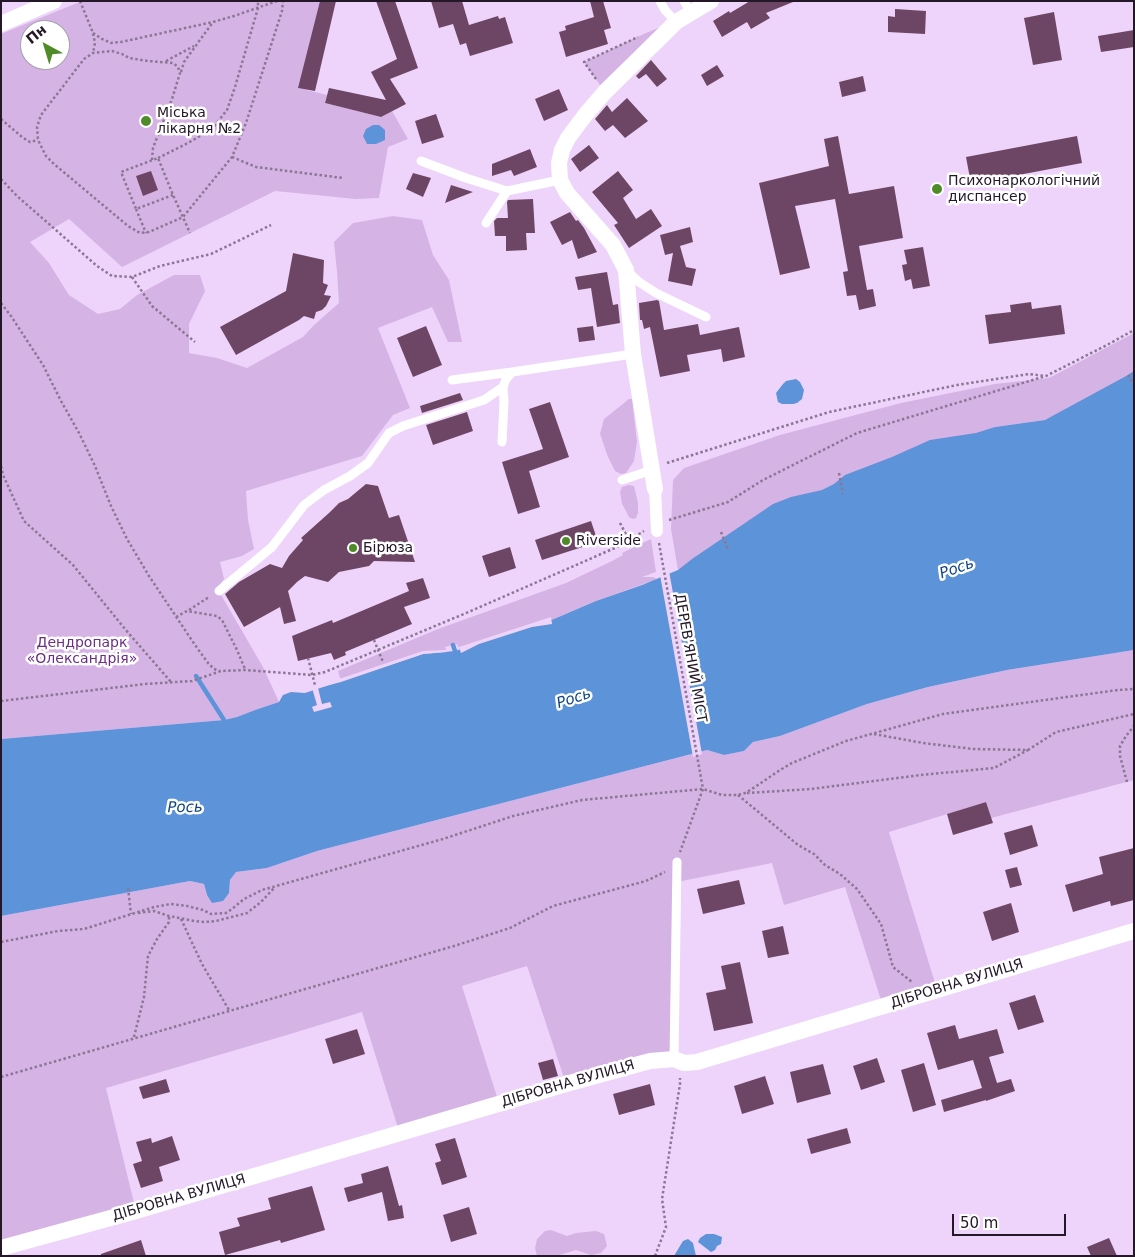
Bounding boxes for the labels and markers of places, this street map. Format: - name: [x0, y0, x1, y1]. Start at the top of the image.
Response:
- place label: Міська лікарня №2: [157, 105, 241, 138]
- marker: Міська лікарня №2: [139, 114, 153, 128]
- place label: Психонаркологічний диспансер: [948, 173, 1100, 206]
- marker: Психонаркологічний диспансер: [930, 182, 944, 196]
- place label: Riverside: [576, 533, 641, 549]
- marker: Riverside: [560, 535, 572, 547]
- place label: Бірюза: [363, 540, 413, 556]
- marker: Бірюза: [347, 542, 359, 554]

